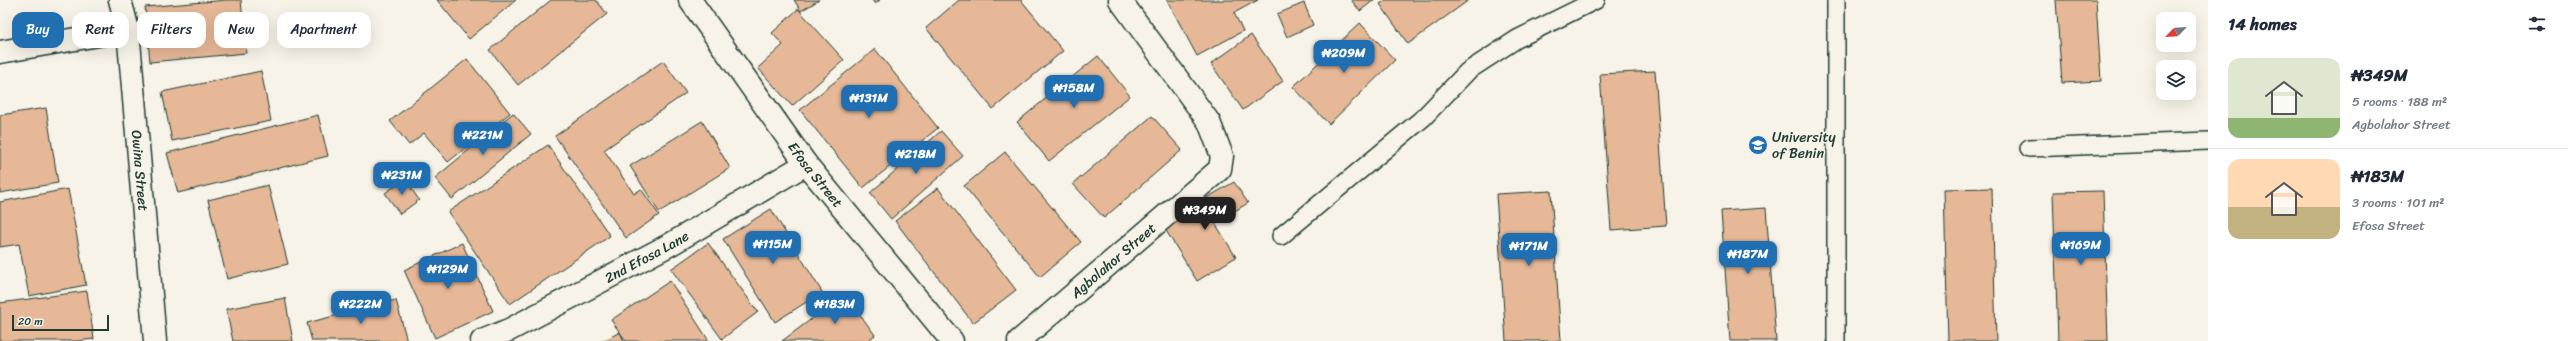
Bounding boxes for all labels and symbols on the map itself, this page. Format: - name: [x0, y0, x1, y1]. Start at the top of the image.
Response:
- north arrow: [2156, 12, 2196, 52]
- pin: ₦209M: [1316, 40, 1372, 74]
- pin: ₦158M: [1046, 75, 1102, 109]
- pin: ₦131M: [841, 85, 897, 119]
- pin: ₦221M: [455, 122, 511, 156]
- place label: University of Benin: [1772, 125, 1837, 166]
- street label: Owina Street: [124, 129, 156, 212]
- school or university icon: University of Benin: [1747, 134, 1769, 156]
- street label: Efosa Street: [781, 136, 850, 213]
- pin: ₦218M: [888, 141, 944, 175]
- pin: ₦231M: [374, 162, 430, 196]
- pin: ₦349M: [1177, 197, 1233, 231]
- street label: Agbolahor Street: [1064, 216, 1162, 305]
- street label: 2nd Efosa Lane: [600, 224, 694, 290]
- pin: ₦115M: [745, 231, 801, 265]
- pin: ₦169M: [2053, 232, 2109, 266]
- pin: ₦171M: [1501, 233, 1557, 267]
- pin: ₦187M: [1720, 241, 1776, 275]
- pin: ₦129M: [420, 256, 476, 290]
- pin: ₦222M: [333, 291, 389, 325]
- pin: ₦183M: [807, 291, 863, 325]
- scale bar: [12, 313, 109, 332]

